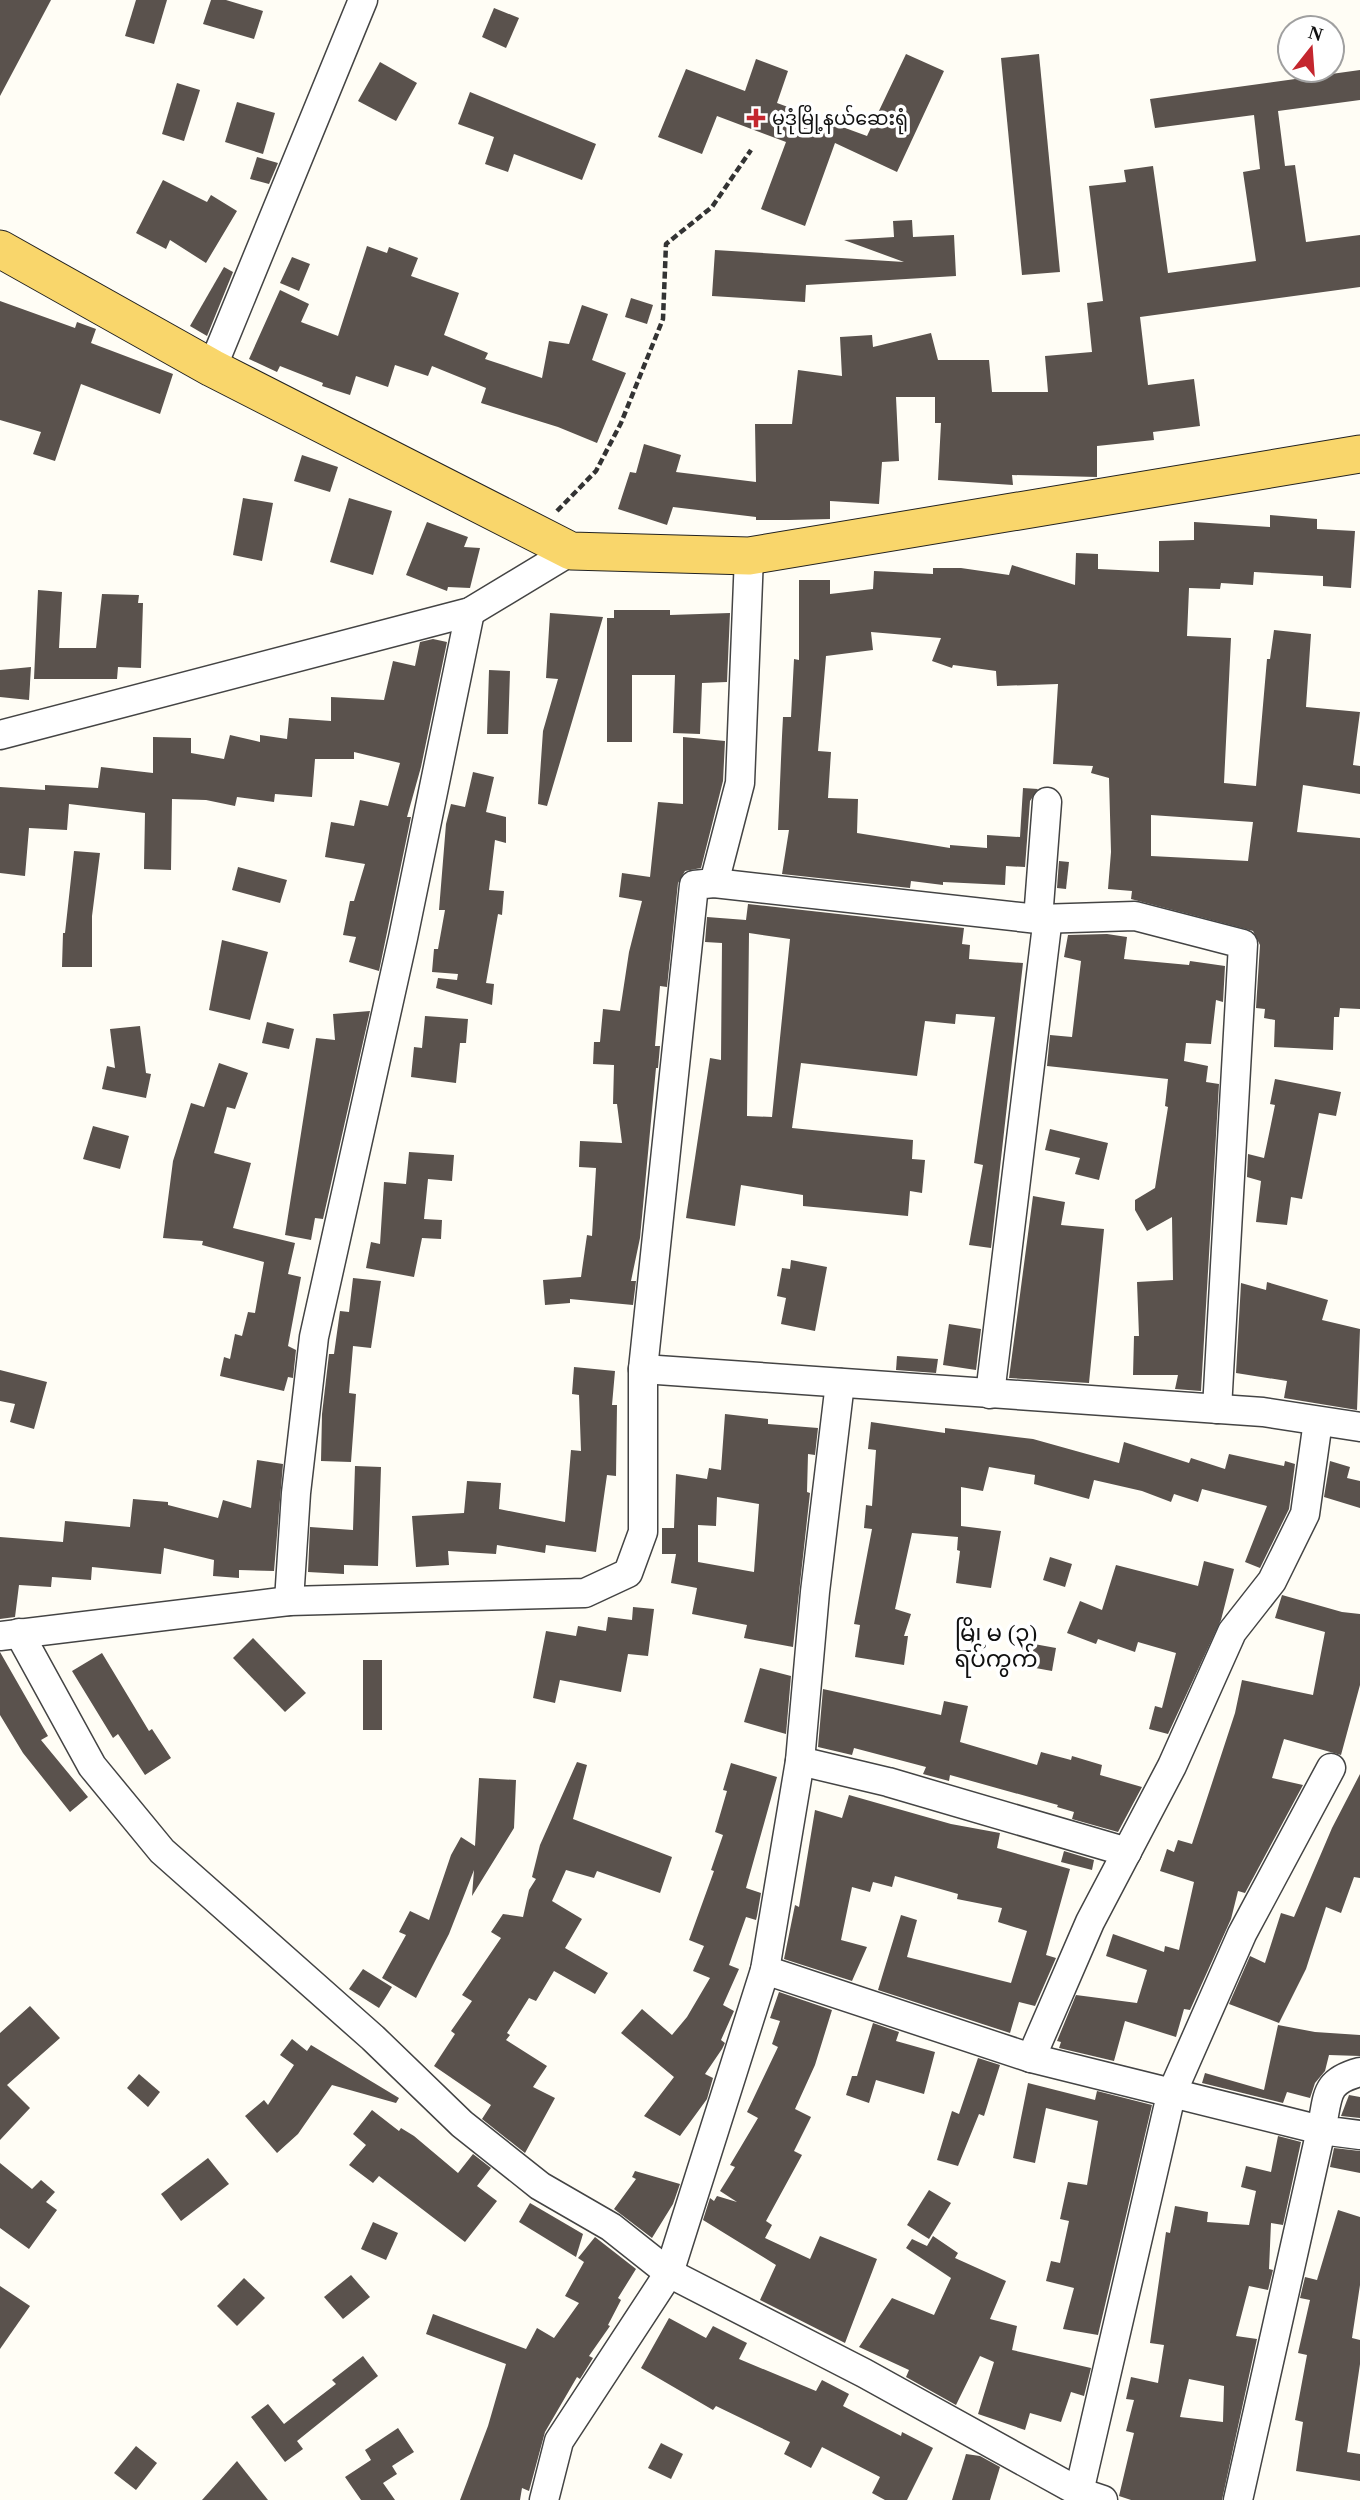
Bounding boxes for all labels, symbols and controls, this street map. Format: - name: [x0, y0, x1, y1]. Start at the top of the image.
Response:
- north arrow: [1276, 14, 1346, 84]
- text: N: [1306, 21, 1326, 45]
- place label: မုဒုံမြို့နယ်ဆေးရုံ: [772, 104, 908, 135]
- marker: မုဒုံမြို့နယ်ဆေးရုံ: [746, 108, 766, 128]
- district label: မြို့မ (၃) ရပ်ကွက်: [954, 1617, 1038, 1678]

